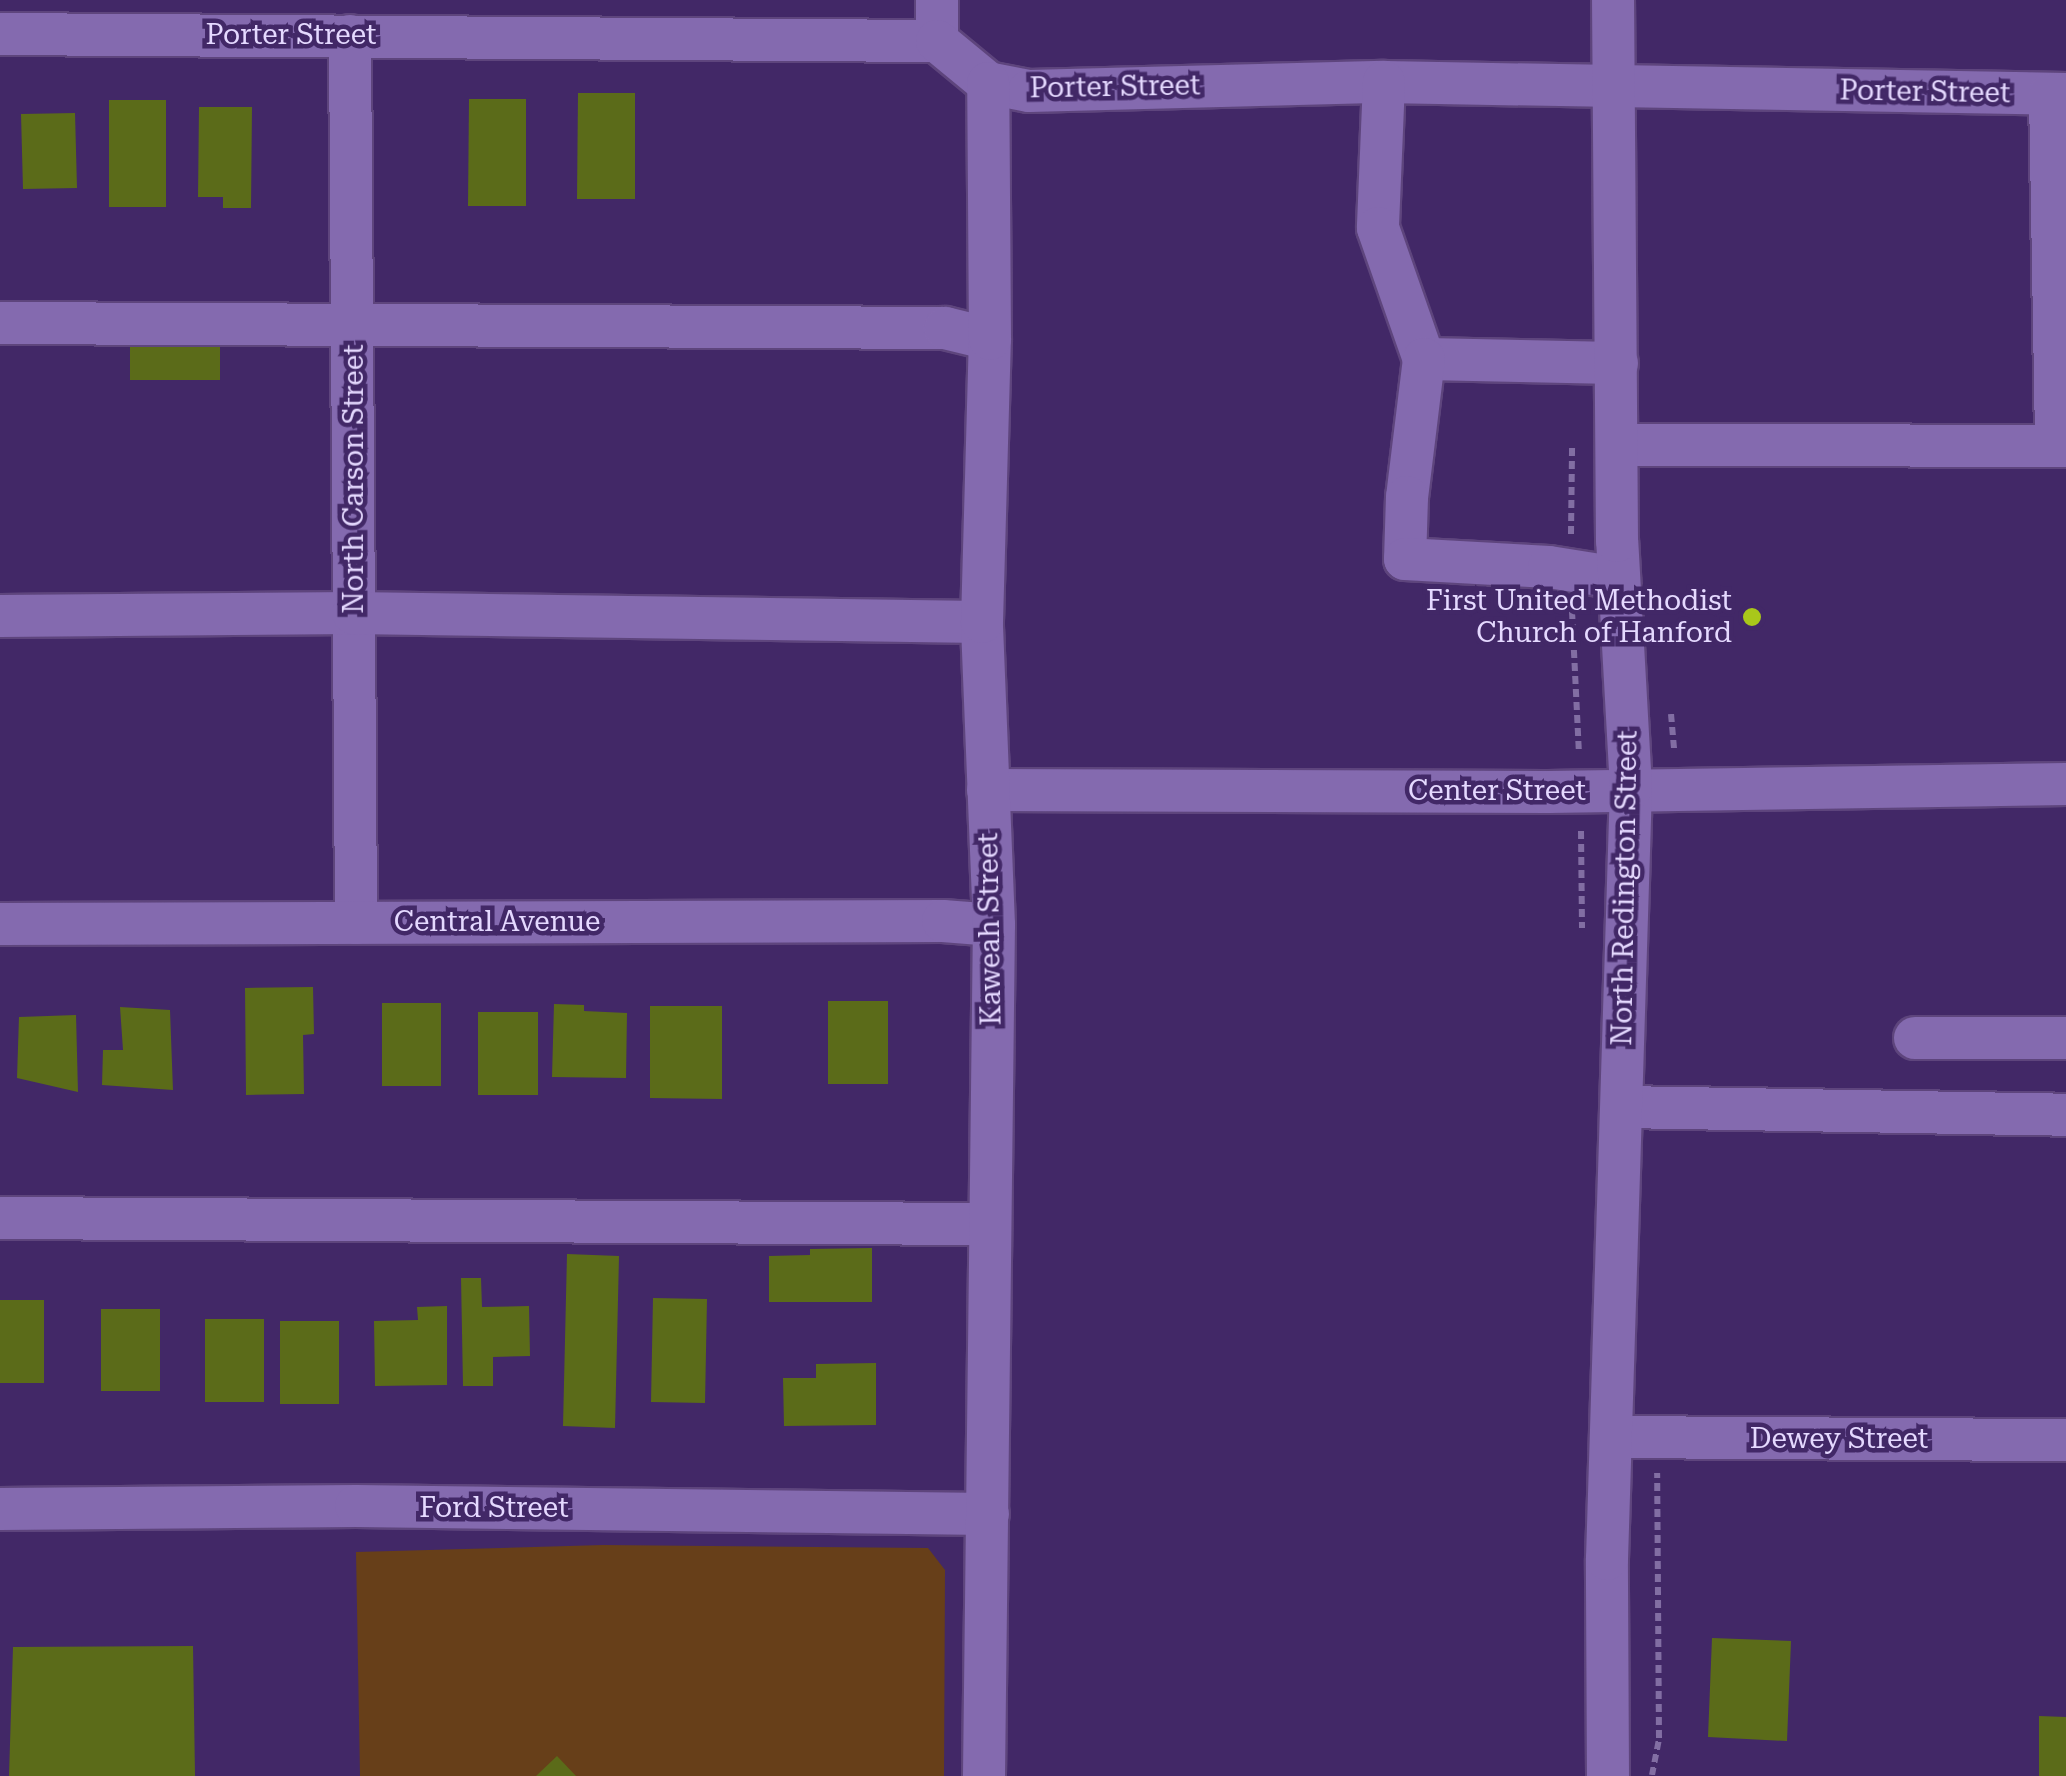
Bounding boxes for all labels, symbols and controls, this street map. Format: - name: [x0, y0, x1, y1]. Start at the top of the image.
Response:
- street label: Porter Street: [206, 18, 376, 52]
- street label: Porter Street: [1029, 69, 1201, 105]
- street label: Porter Street: [1839, 74, 2011, 110]
- street label: North Carson Street: [337, 344, 371, 614]
- place label: First United Methodist Church of Hanford: [1426, 584, 1732, 650]
- marker: First United Methodist Church of Hanford: [1741, 606, 1763, 628]
- street label: North Redington Street: [1605, 730, 1645, 1046]
- street label: Center Street: [1408, 774, 1586, 808]
- street label: Kaweah Street: [972, 832, 1008, 1026]
- street label: Central Avenue: [394, 905, 600, 939]
- street label: Dewey Street: [1750, 1422, 1928, 1456]
- street label: Ford Street: [419, 1491, 569, 1525]

